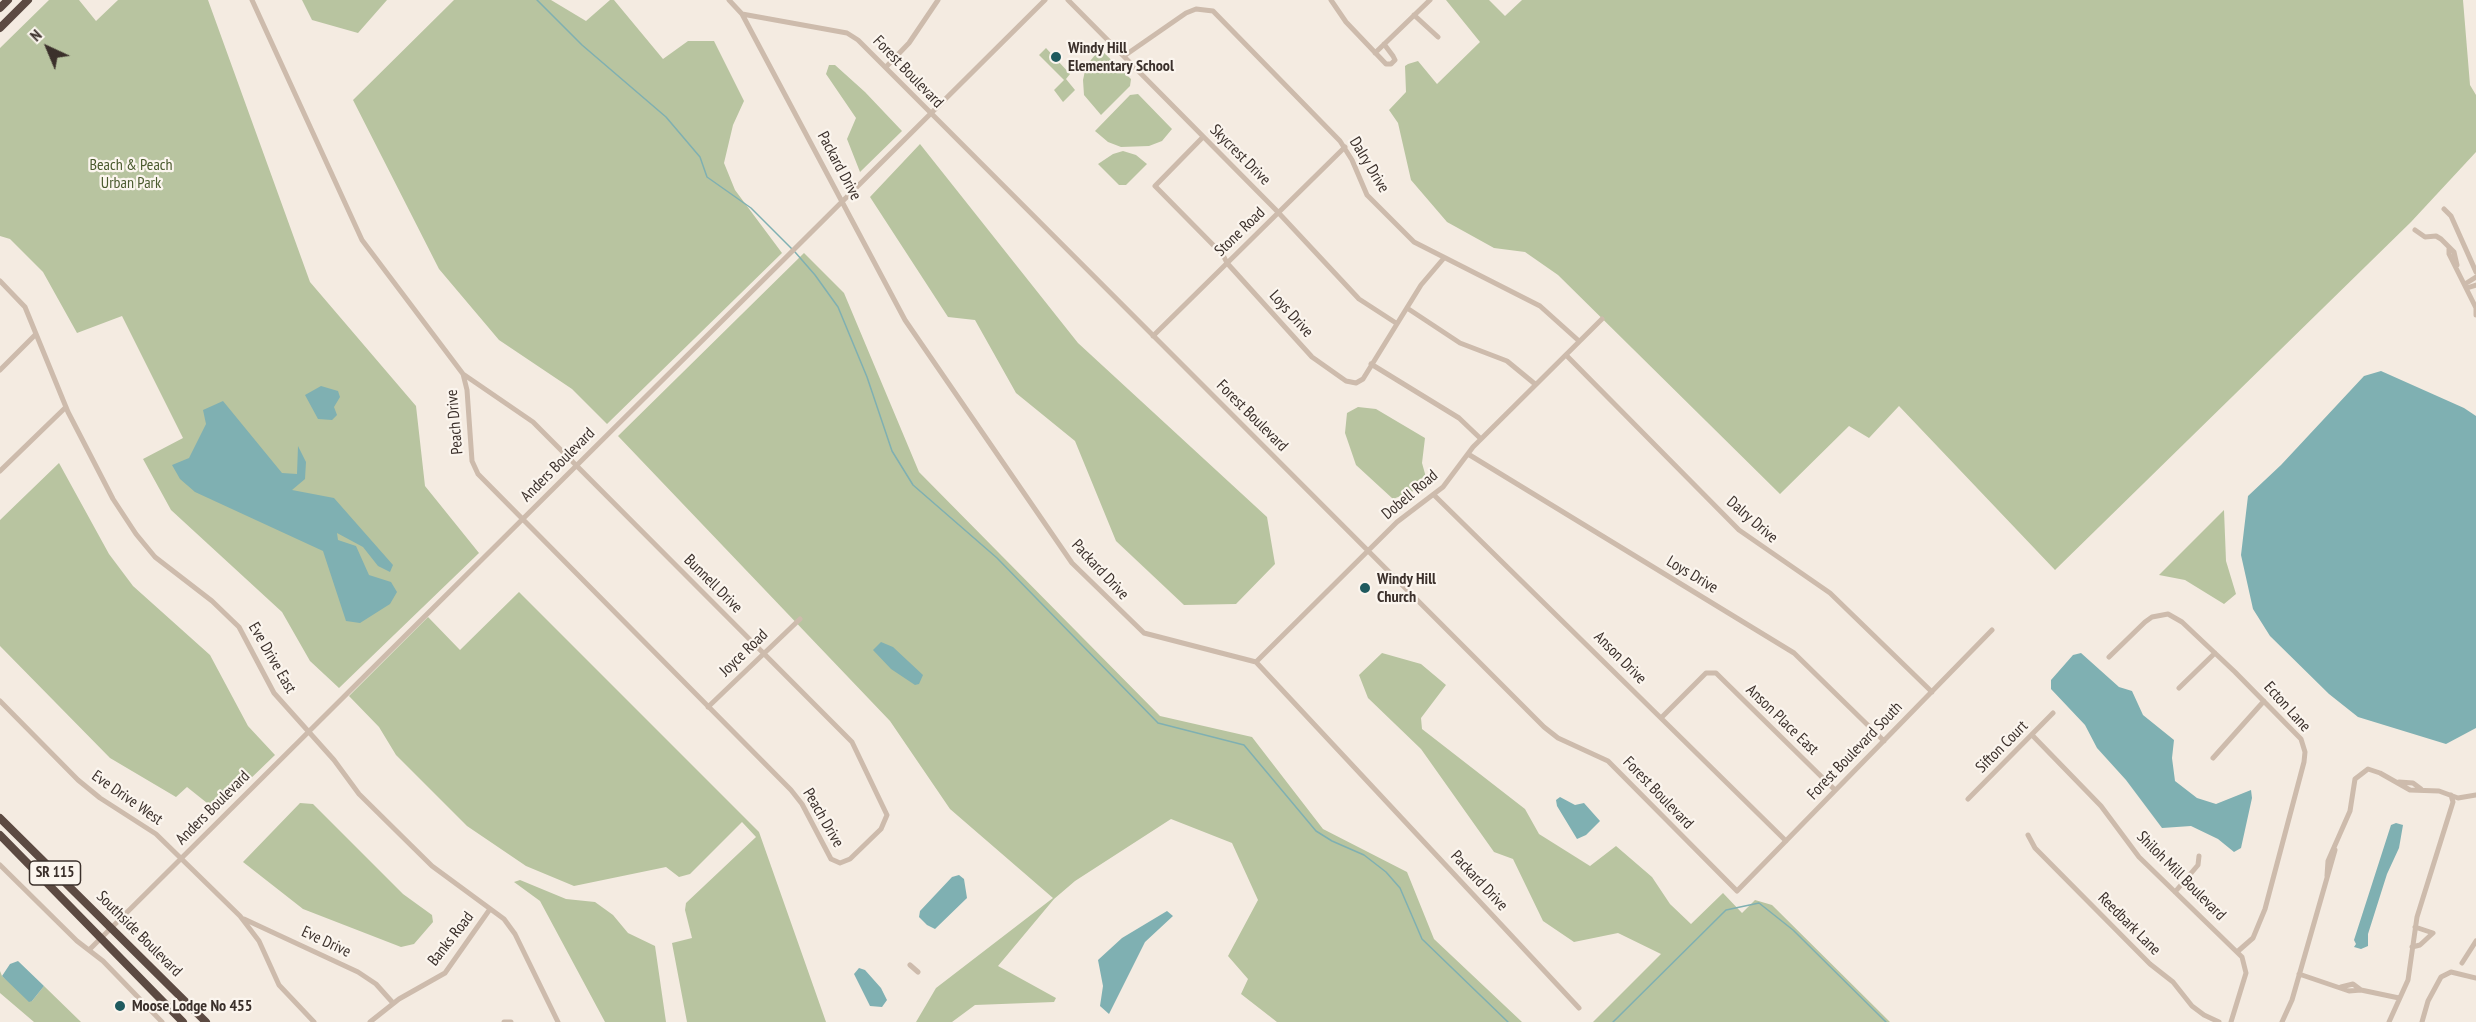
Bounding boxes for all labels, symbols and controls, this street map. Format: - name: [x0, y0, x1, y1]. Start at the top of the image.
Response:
- north arrow: [18, 18, 78, 78]
- text: N: [25, 25, 46, 45]
- street label: Forest Boulevard: [869, 32, 947, 112]
- place label: Windy Hill Elementary School: [1068, 38, 1174, 76]
- marker: Windy Hill Elementary School: [1049, 50, 1063, 64]
- street label: Skycrest Drive: [1206, 121, 1274, 189]
- street label: Packard Drive: [813, 128, 865, 204]
- street label: Dalry Drive: [1345, 134, 1393, 196]
- park label: Beach & Peach Urban Park: [89, 155, 173, 193]
- street label: Stone Road: [1211, 203, 1269, 261]
- street label: Loys Drive: [1265, 287, 1317, 341]
- street label: Forest Boulevard: [1212, 376, 1292, 456]
- street label: Peach Drive: [443, 389, 467, 455]
- street label: Anders Boulevard: [517, 424, 599, 506]
- street label: Dobell Road: [1378, 466, 1442, 524]
- street label: Dalry Drive: [1723, 493, 1781, 547]
- street label: Packard Drive: [1067, 536, 1133, 604]
- street label: Bunnell Drive: [680, 551, 746, 617]
- street label: Loys Drive: [1663, 552, 1721, 598]
- place label: Windy Hill Church: [1377, 569, 1436, 607]
- marker: Windy Hill Church: [1358, 581, 1372, 595]
- street label: Eve Drive East: [244, 619, 300, 697]
- street label: Joyce Road: [716, 625, 772, 681]
- street label: Anson Drive: [1590, 628, 1650, 688]
- street label: Ecton Lane: [2260, 678, 2314, 736]
- street label: Anson Place East: [1742, 681, 1822, 759]
- street label: Forest Boulevard South: [1803, 698, 1907, 804]
- street label: Sifton Court: [1972, 717, 2032, 777]
- street label: Forest Boulevard: [1619, 753, 1697, 833]
- street label: Eve Drive West: [88, 767, 166, 829]
- street label: Anders Boulevard: [172, 767, 254, 849]
- street label: Peach Drive: [798, 785, 848, 851]
- street label: Shiloh Mill Boulevard: [2132, 827, 2230, 925]
- street label: Packard Drive: [1446, 847, 1512, 915]
- road number: SR 115: [29, 861, 80, 885]
- street label: Southside Boulevard: [92, 887, 186, 981]
- street label: Reedbark Lane: [2094, 889, 2164, 959]
- street label: Banks Road: [424, 908, 478, 970]
- street label: Eve Drive: [298, 922, 354, 962]
- place label: Moose Lodge No 455: [132, 996, 252, 1016]
- marker: Moose Lodge No 455: [113, 999, 127, 1013]

